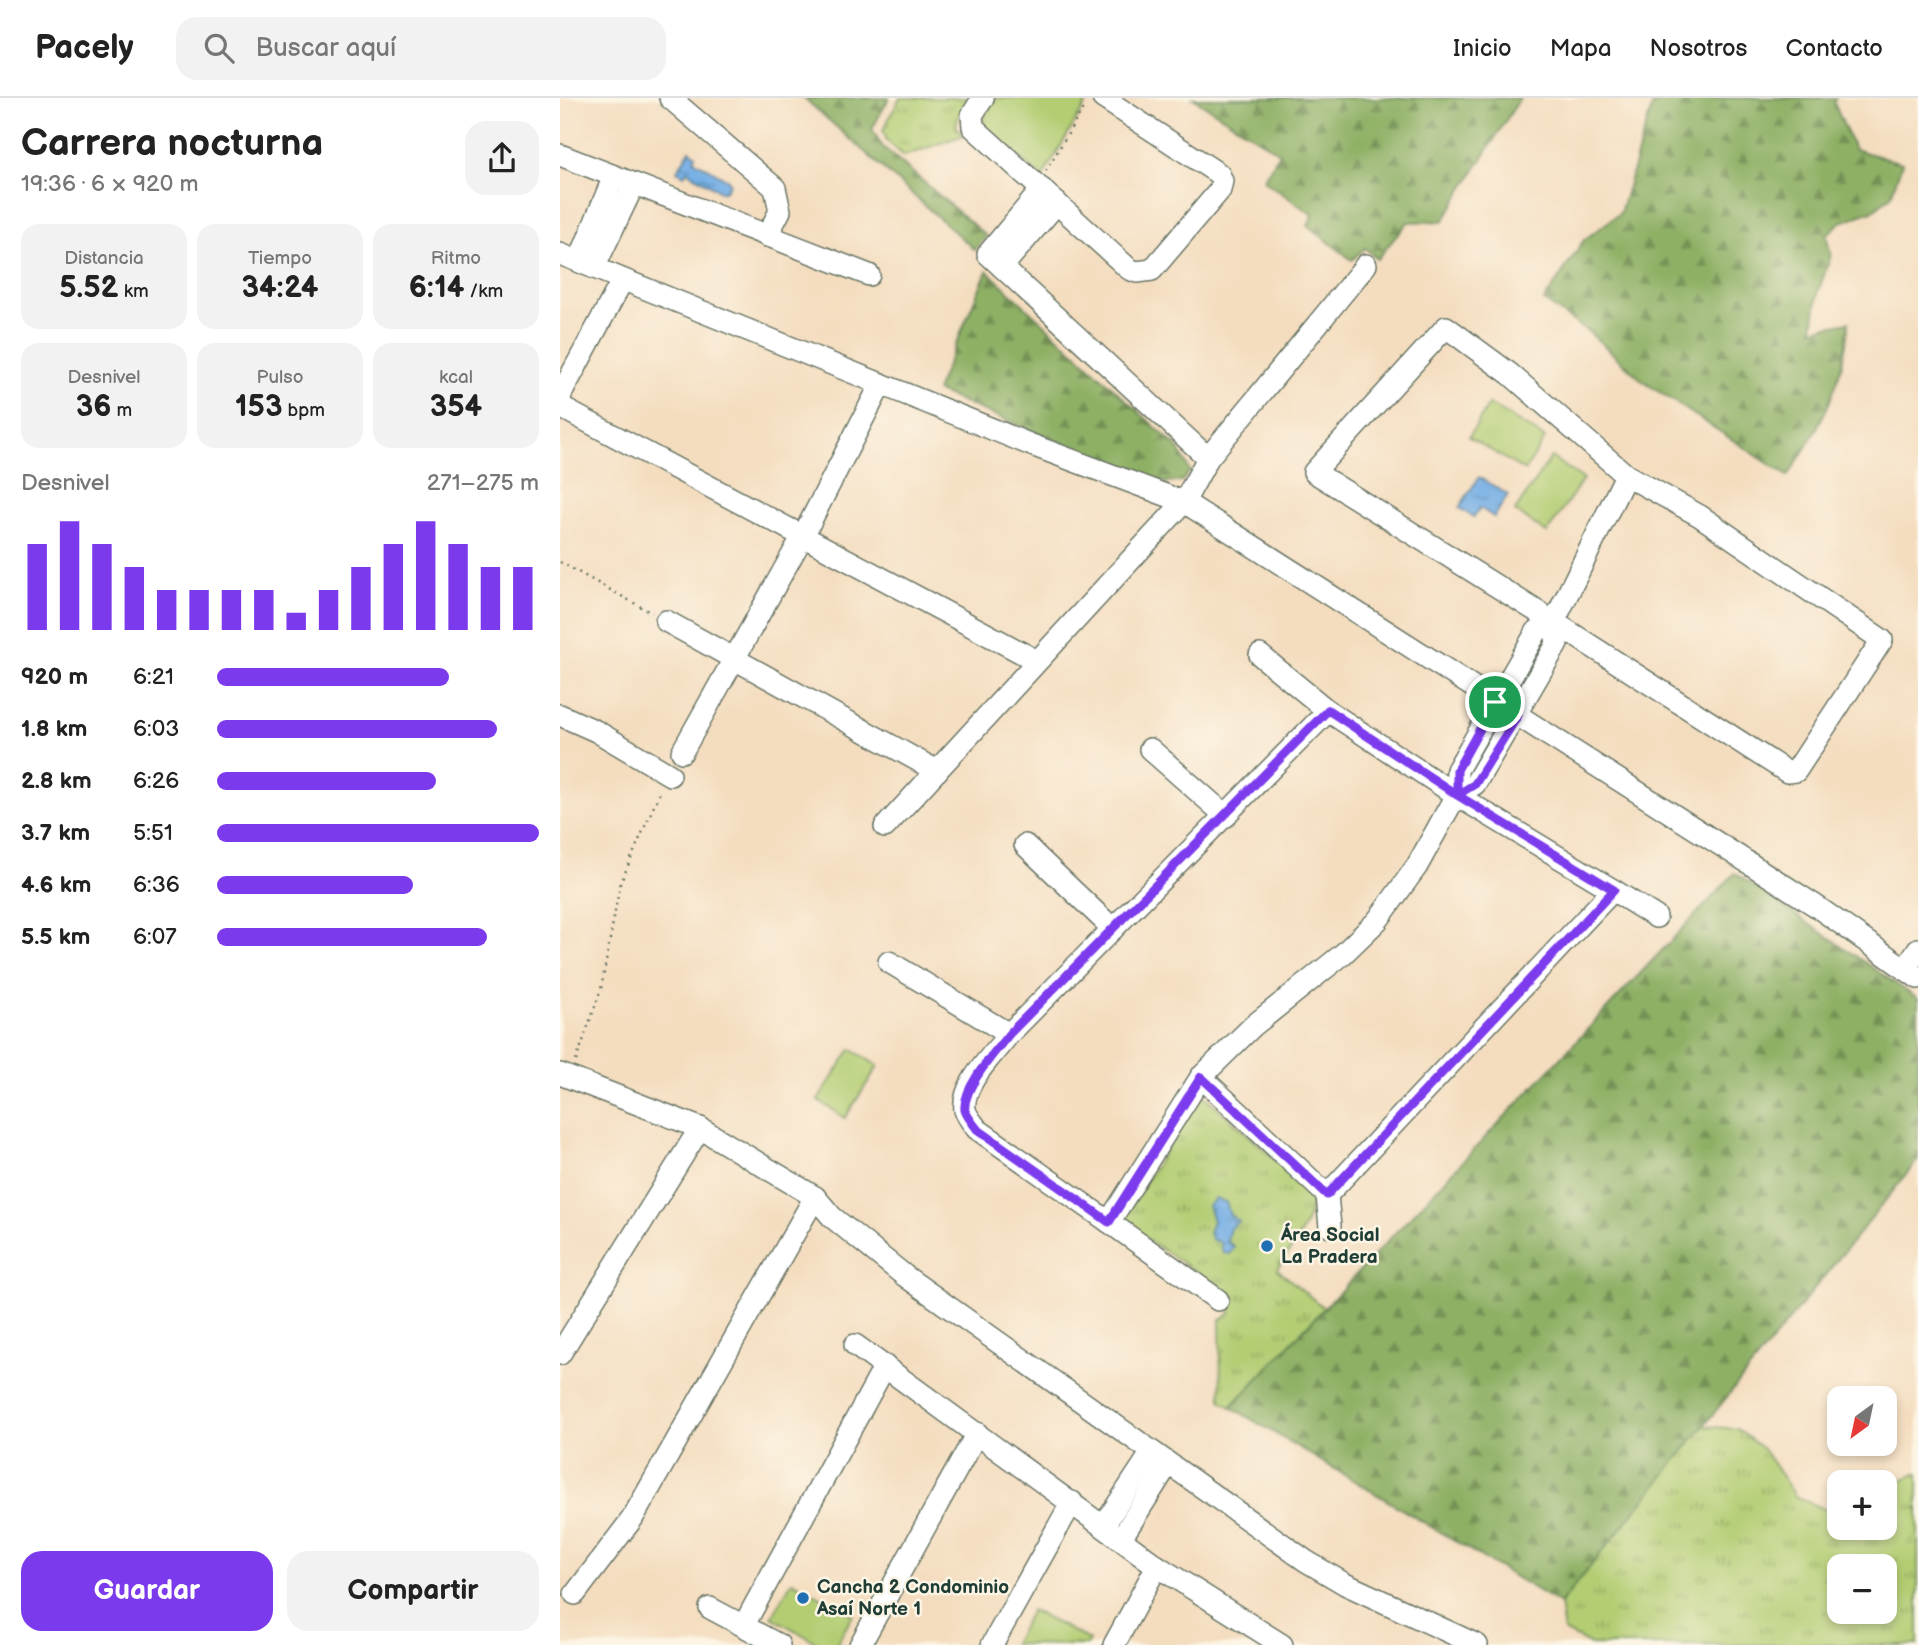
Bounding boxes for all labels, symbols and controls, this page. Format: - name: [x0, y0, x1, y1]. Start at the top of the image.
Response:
- search box: [176, 17, 666, 80]
- text: Pacely: [35, 28, 134, 68]
- icon: search: [200, 29, 238, 67]
- text: Buscar aquí: [256, 33, 396, 64]
- text: Inicio: [1453, 34, 1512, 63]
- text: Mapa: [1550, 34, 1612, 63]
- text: Nosotros: [1650, 34, 1747, 63]
- text: Contacto: [1785, 34, 1883, 63]
- text: Carrera nocturna: [21, 121, 323, 166]
- button: share: [465, 121, 539, 195]
- text: 19:36 · 6 × 920 m: [21, 170, 198, 198]
- text: Distancia: [64, 247, 144, 270]
- text: Tiempo: [248, 247, 312, 270]
- text: Ritmo: [431, 247, 481, 270]
- text: 5.52: [59, 270, 119, 306]
- text: 34:24: [242, 270, 318, 306]
- text: 6:14: [409, 270, 464, 306]
- text: km: [119, 280, 149, 303]
- text: /km: [464, 280, 503, 303]
- text: Desnivel: [67, 366, 141, 389]
- text: Pulso: [257, 366, 303, 389]
- text: kcal: [439, 366, 473, 389]
- text: 36: [76, 389, 111, 425]
- text: 153: [235, 389, 282, 425]
- text: 354: [430, 389, 482, 425]
- text: m: [111, 399, 132, 422]
- text: bpm: [282, 399, 325, 422]
- text: Desnivel: [21, 469, 110, 497]
- text: 271–275 m: [427, 469, 539, 497]
- text: 920 m: [21, 663, 88, 691]
- text: 6:21: [133, 663, 174, 691]
- pin: [1465, 672, 1525, 732]
- icon: arrive: [1476, 683, 1514, 721]
- text: 1.8 km: [21, 715, 87, 743]
- text: 6:03: [133, 715, 179, 743]
- text: 2.8 km: [21, 767, 92, 795]
- text: 6:26: [133, 767, 179, 795]
- text: 3.7 km: [21, 819, 90, 847]
- text: 5:51: [133, 819, 173, 847]
- text: 4.6 km: [21, 871, 91, 899]
- text: 6:36: [133, 871, 180, 899]
- text: 5.5 km: [21, 923, 90, 951]
- text: 6:07: [133, 923, 177, 951]
- place label: Área Social La Pradera: [1280, 1222, 1379, 1269]
- marker: Área Social La Pradera: [1259, 1238, 1275, 1254]
- north arrow: [1827, 1386, 1897, 1456]
- map controls: [1827, 1386, 1897, 1624]
- button: +: [1827, 1470, 1897, 1540]
- button: Guardar: [21, 1551, 273, 1631]
- button: Compartir: [287, 1551, 539, 1631]
- button: −: [1827, 1554, 1897, 1624]
- place label: Cancha 2 Condominio Asaí Norte 1: [816, 1576, 1009, 1621]
- marker: Cancha 2 Condominio Asaí Norte 1: [795, 1590, 811, 1606]

